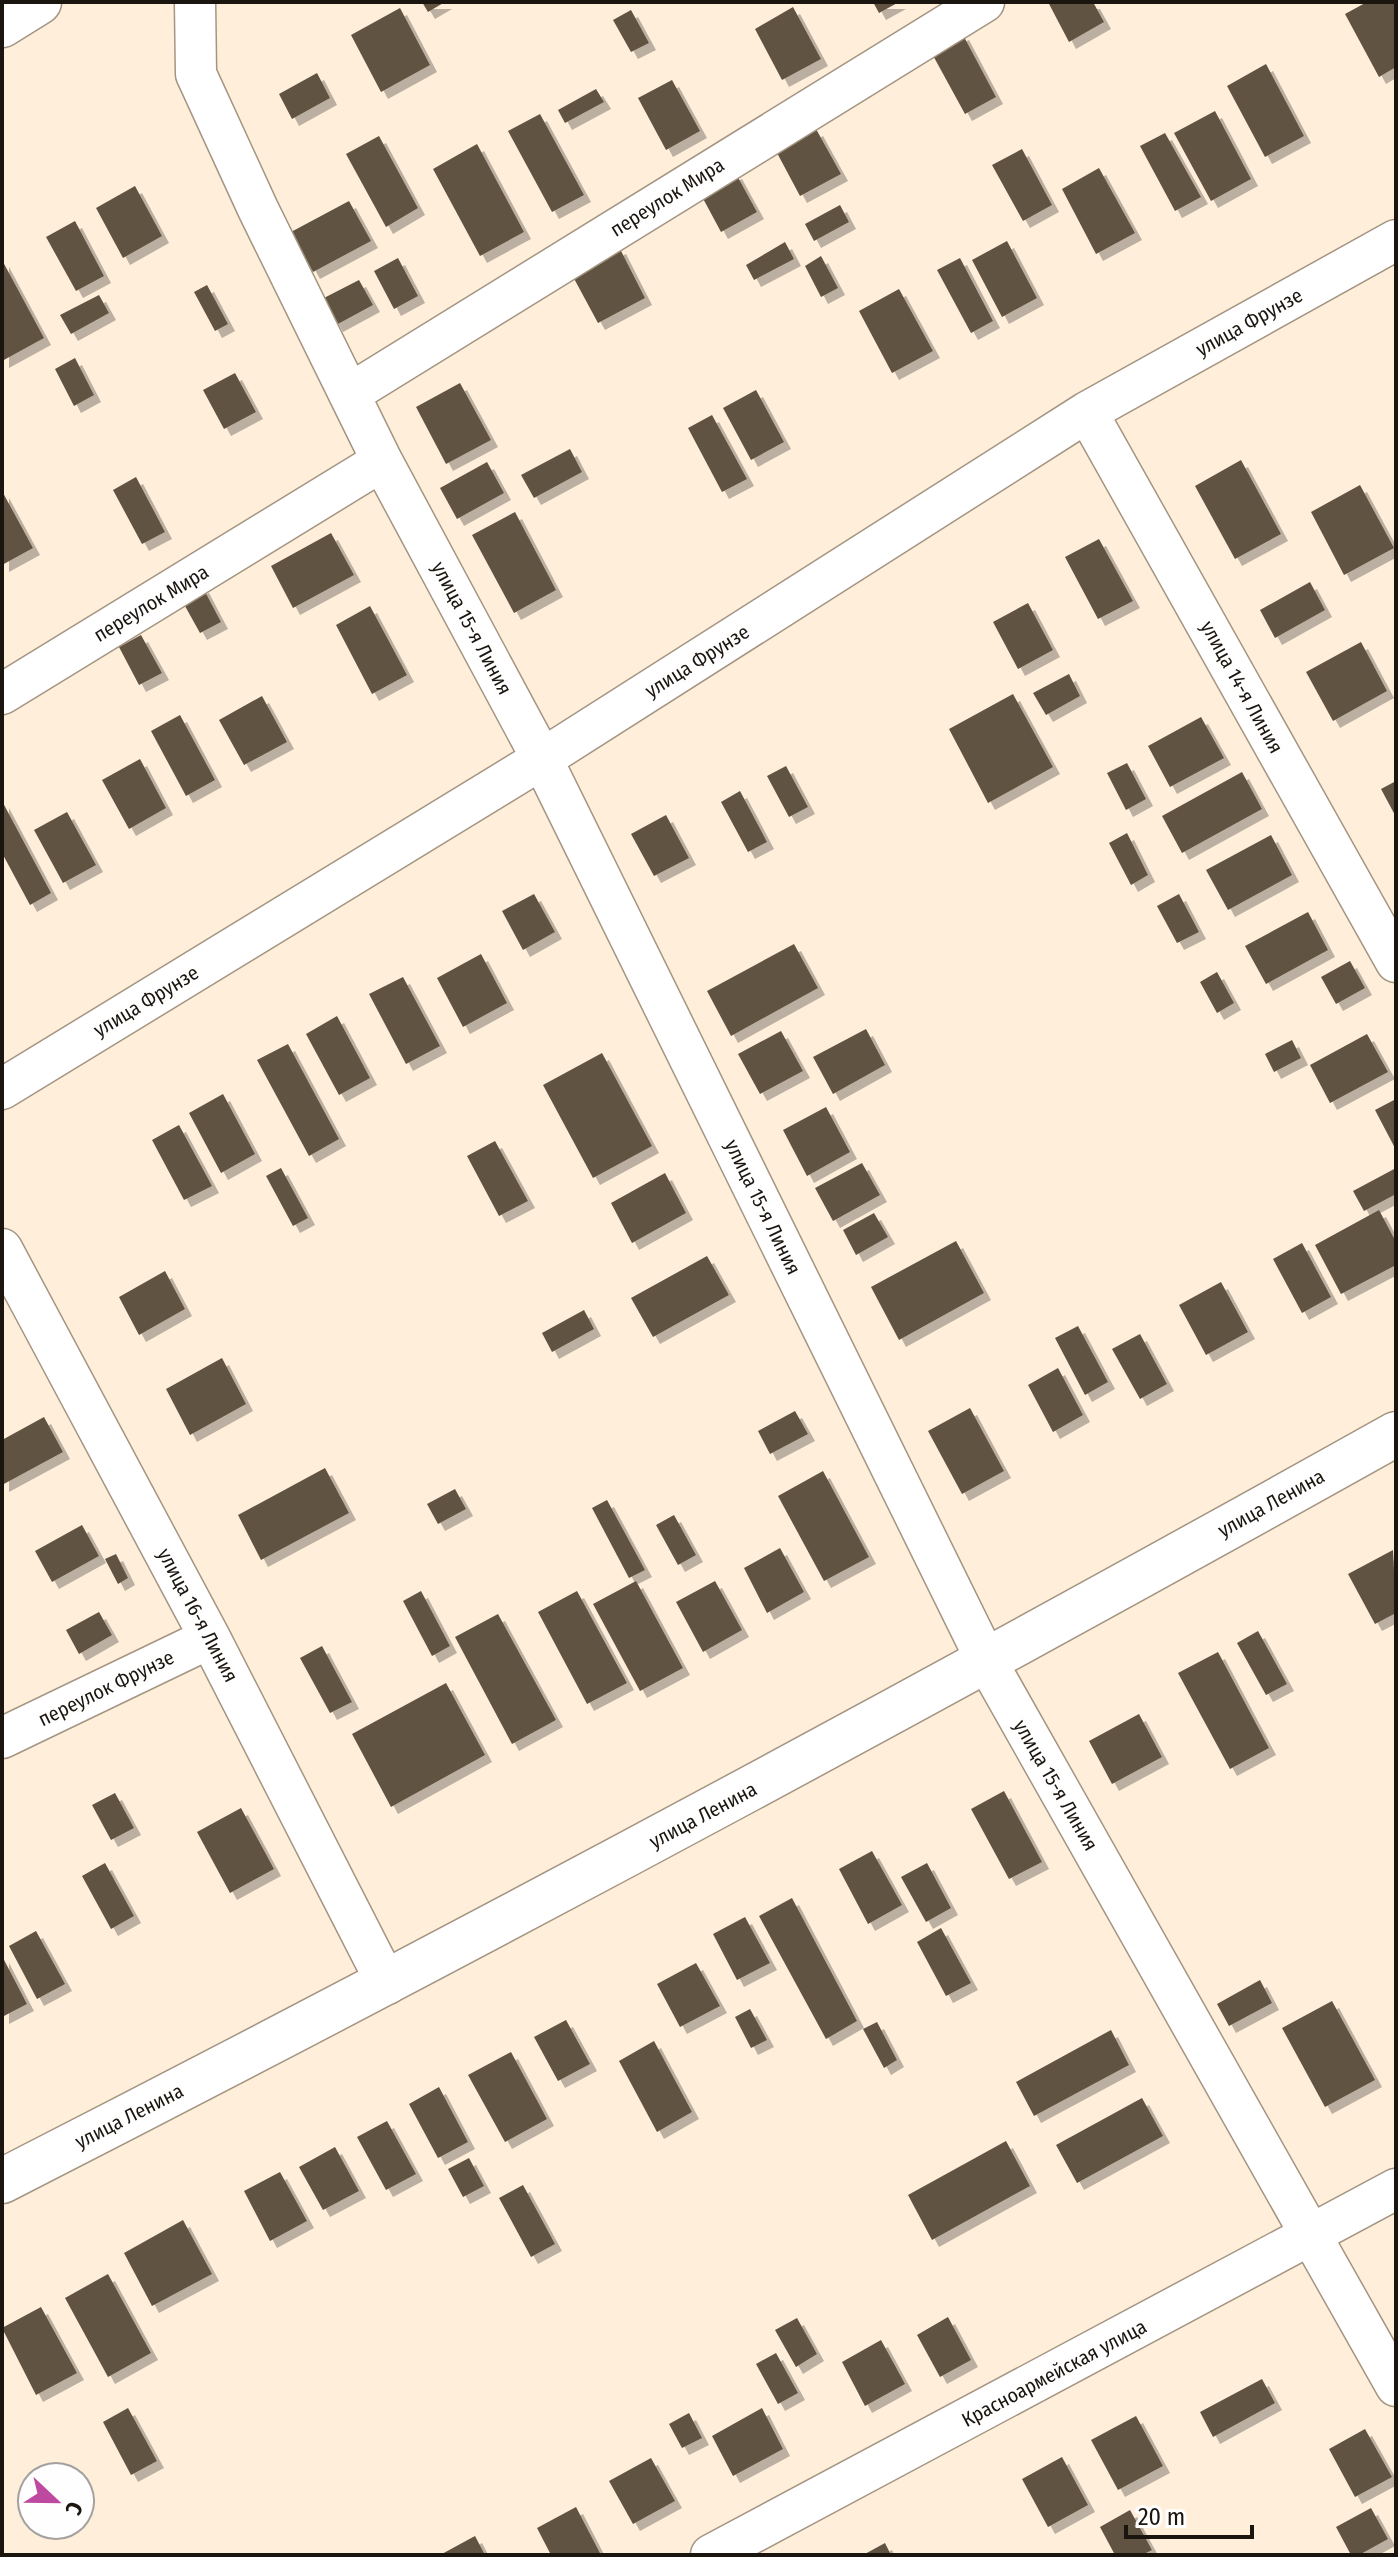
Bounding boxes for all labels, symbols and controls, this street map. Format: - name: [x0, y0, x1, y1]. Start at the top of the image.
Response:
- street label: переулок Мира: [606, 152, 728, 242]
- street label: улица Фрунзе: [1191, 283, 1307, 361]
- street label: улица 15-я Линия: [427, 557, 517, 699]
- street label: переулок Мира: [89, 559, 213, 647]
- street label: улица 14-я Линия: [1196, 617, 1288, 757]
- street label: улица Фрунзе: [640, 619, 754, 703]
- street label: улица Фрунзе: [89, 960, 203, 1042]
- street label: улица 15-я Линия: [720, 1136, 806, 1278]
- street label: улица Ленина: [1213, 1464, 1329, 1542]
- street label: улица 16-я Линия: [153, 1544, 243, 1686]
- street label: переулок Фрунзе: [34, 1645, 178, 1731]
- street label: улица 15-я Линия: [1009, 1715, 1103, 1855]
- street label: улица Ленина: [645, 1777, 761, 1853]
- street label: улица Ленина: [71, 2078, 187, 2154]
- street label: Красноармейская улица: [957, 2314, 1151, 2432]
- north arrow: [16, 2461, 96, 2541]
- scale bar: [1126, 2489, 1252, 2539]
- text: С: [59, 2498, 89, 2519]
- text: 20 m: [1138, 2503, 1185, 2531]

